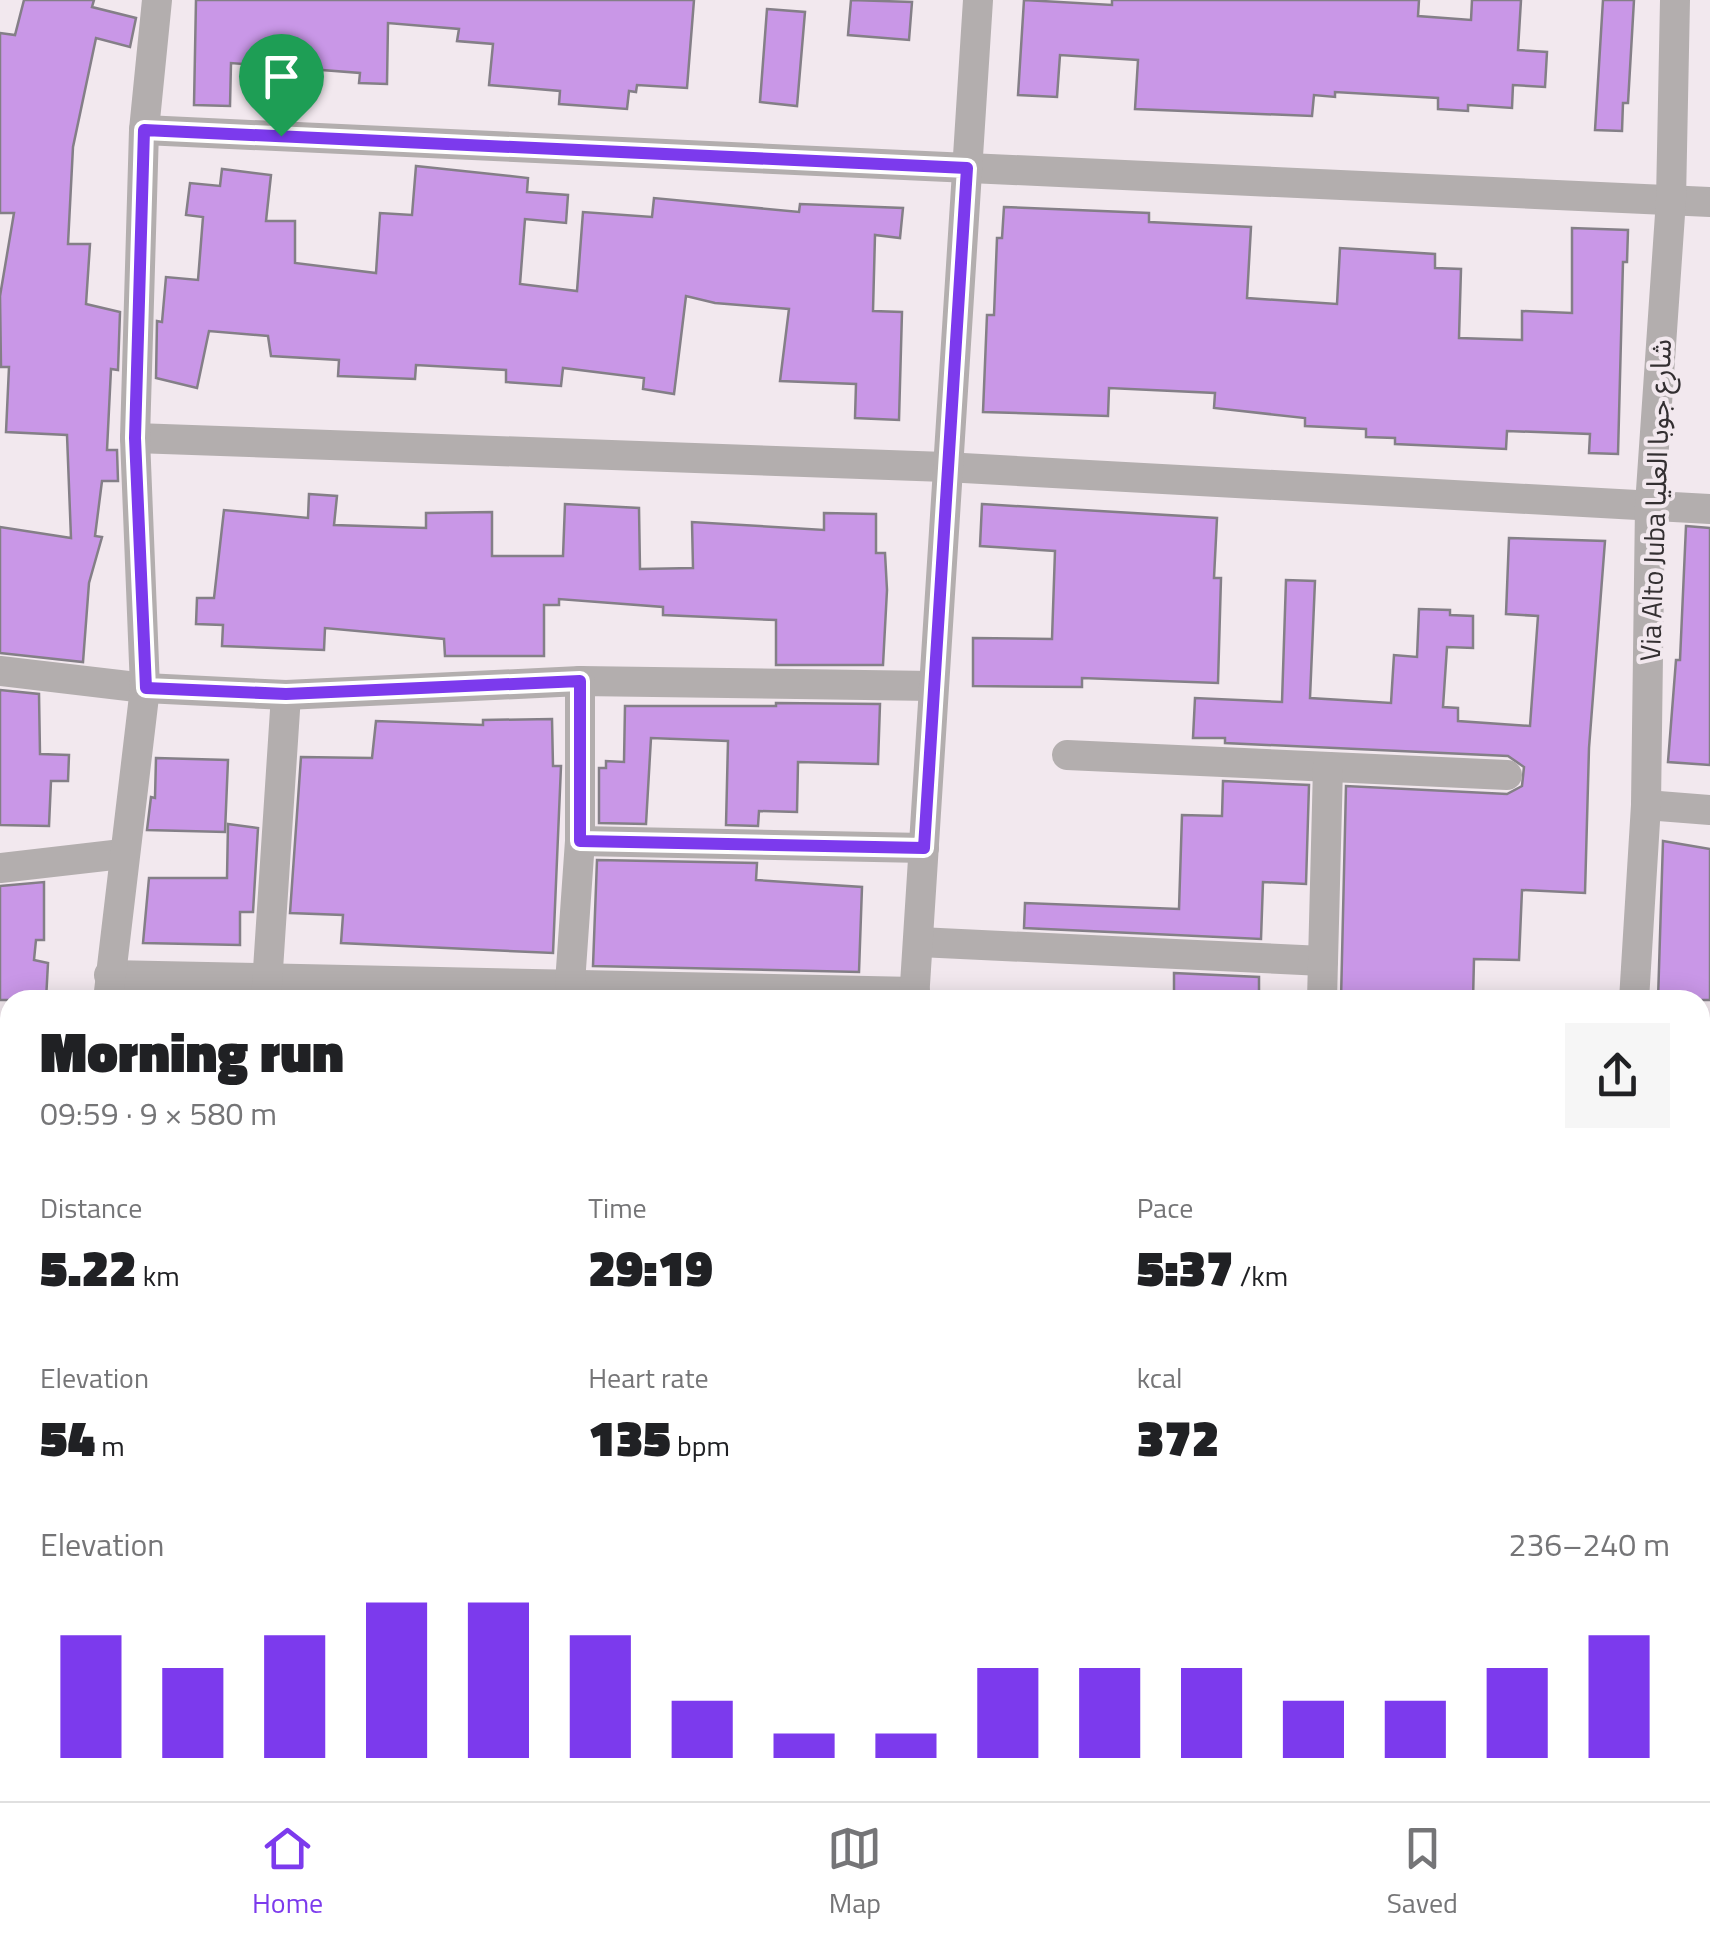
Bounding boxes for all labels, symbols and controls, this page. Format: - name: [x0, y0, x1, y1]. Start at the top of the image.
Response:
- pin: [239, 34, 324, 137]
- icon: arrive: [254, 49, 309, 104]
- street label: Via Alto Juba شارع جوبا العليا: [1628, 338, 1682, 662]
- text: Morning run: [40, 1010, 344, 1093]
- button: share: [1565, 1023, 1670, 1128]
- text: 09:59 · 9 × 580 m: [40, 1089, 277, 1137]
- text: Distance: [40, 1186, 142, 1229]
- text: Time: [588, 1186, 647, 1229]
- text: Pace: [1137, 1186, 1193, 1229]
- text: 5.22: [40, 1229, 137, 1305]
- text: 29:19: [588, 1229, 713, 1305]
- text: 5:37: [1137, 1229, 1234, 1305]
- text: km: [137, 1254, 180, 1297]
- text: /km: [1234, 1254, 1288, 1297]
- text: Elevation: [40, 1356, 149, 1399]
- text: Heart rate: [588, 1356, 709, 1399]
- text: kcal: [1137, 1356, 1182, 1399]
- text: 54: [40, 1399, 95, 1475]
- text: 135: [588, 1399, 671, 1475]
- text: 372: [1137, 1399, 1219, 1475]
- text: m: [95, 1424, 125, 1467]
- text: bpm: [671, 1424, 730, 1467]
- text: Elevation: [40, 1520, 164, 1568]
- text: 236–240 m: [1508, 1520, 1670, 1568]
- tab: Home: [252, 1821, 323, 1924]
- tab: Map: [827, 1821, 882, 1924]
- tab: Saved: [1387, 1821, 1458, 1924]

